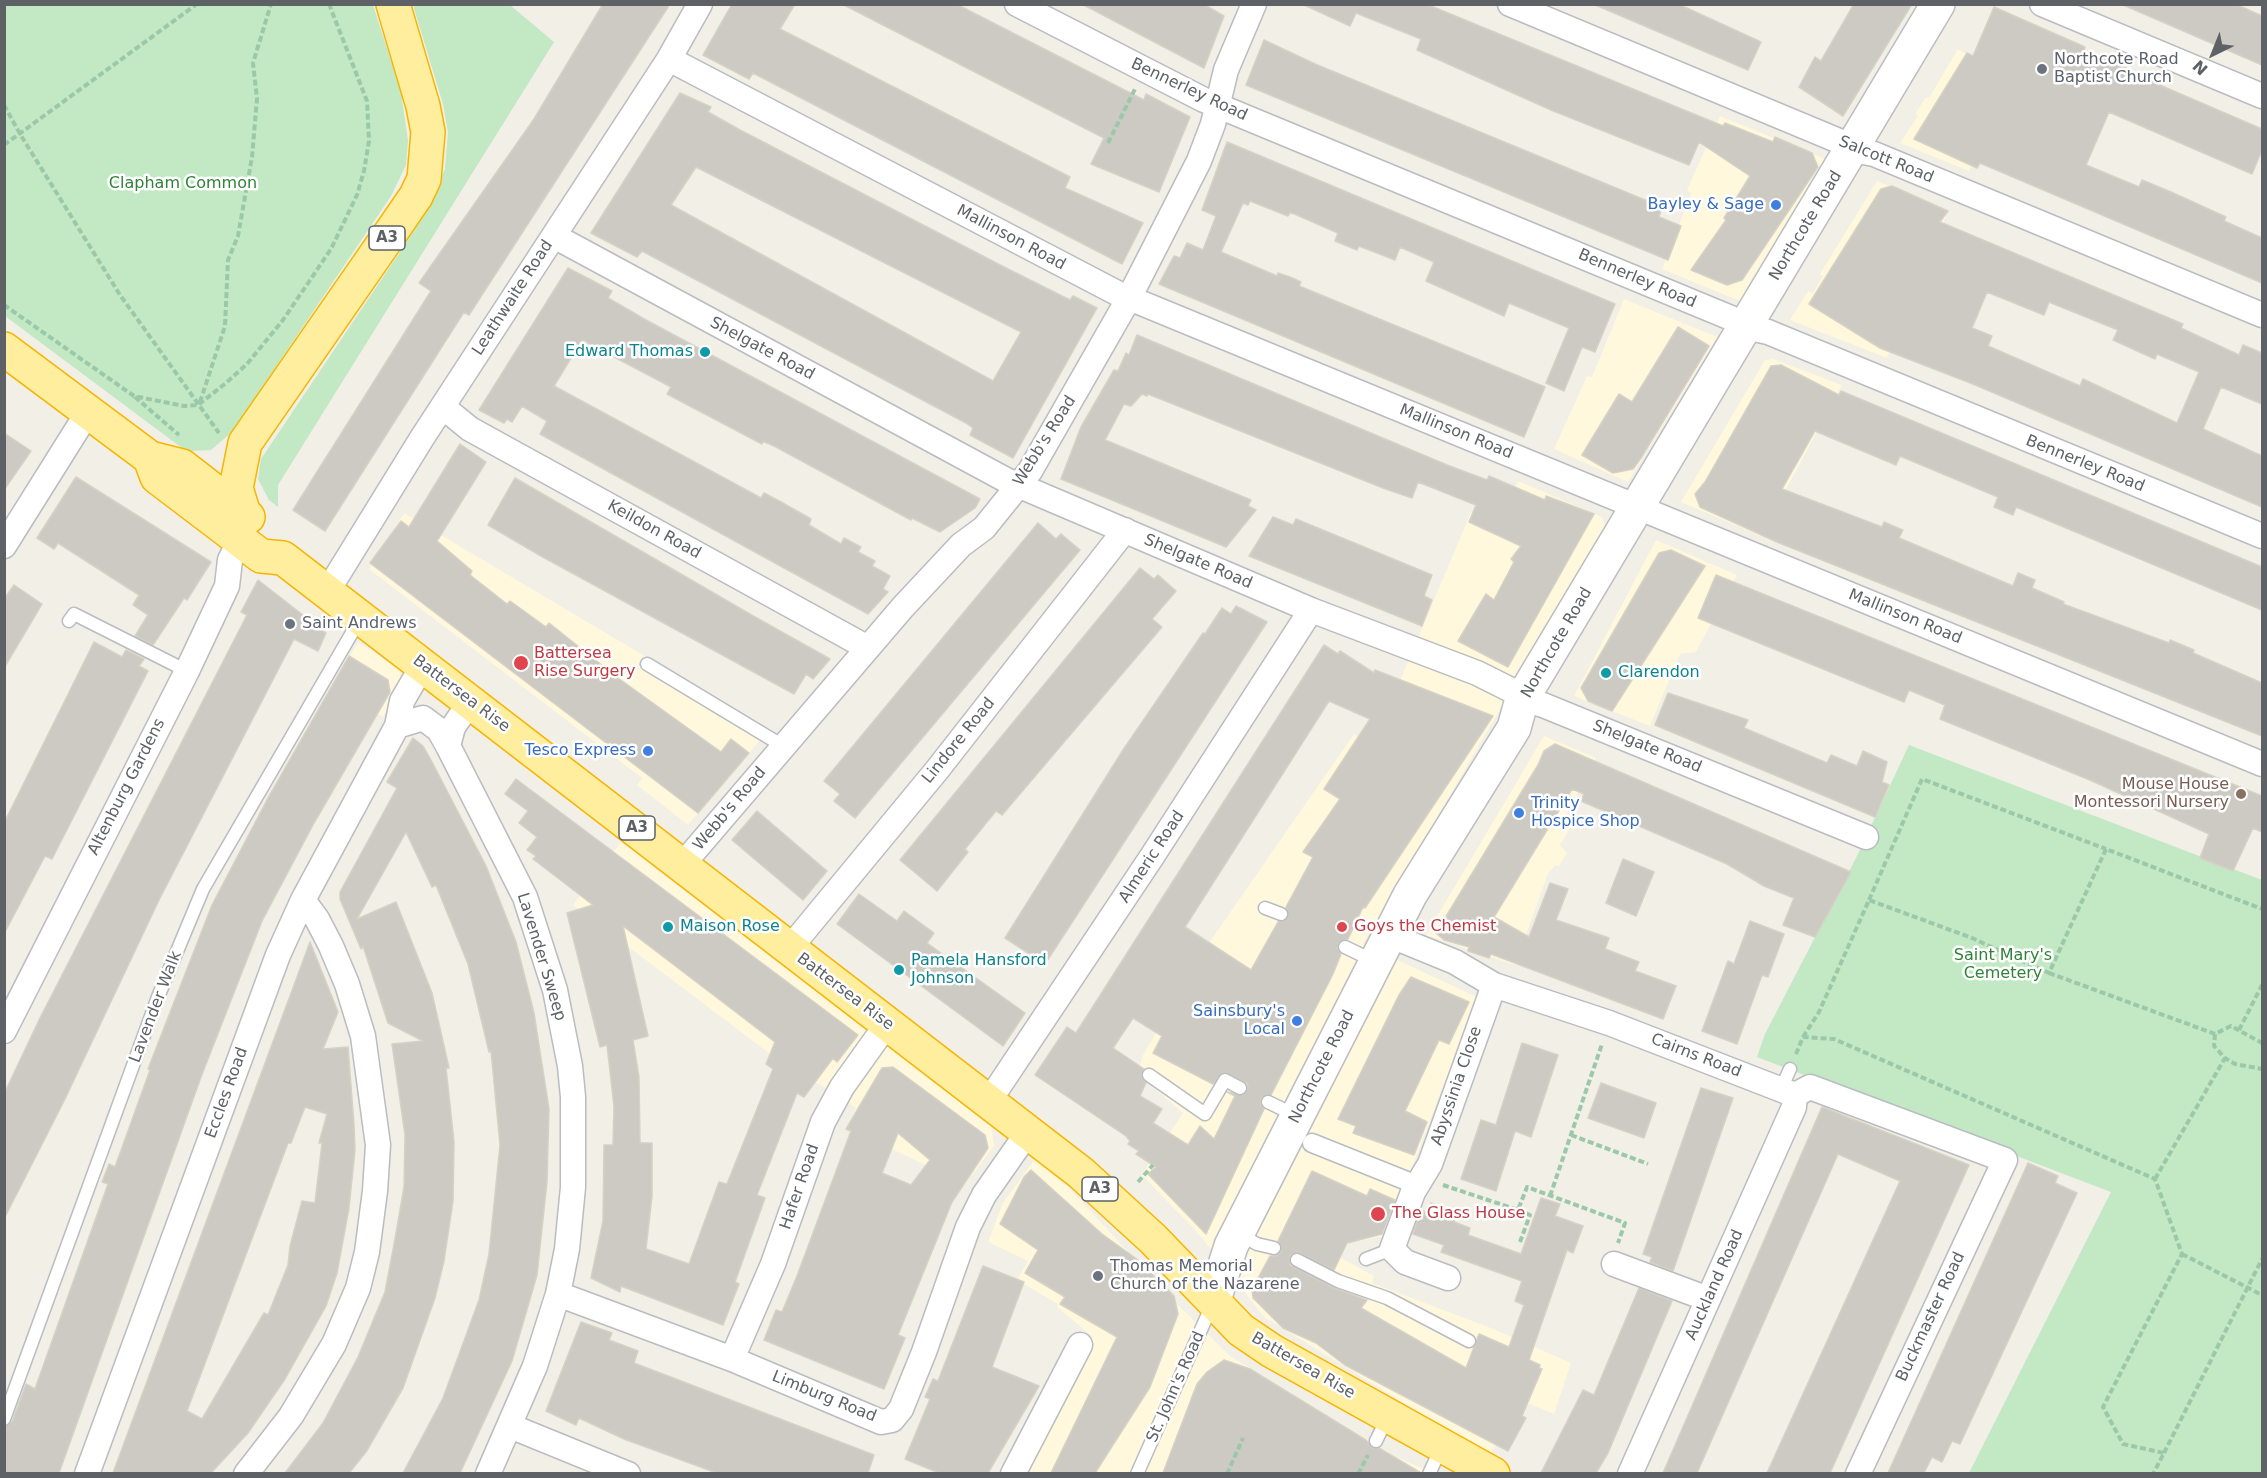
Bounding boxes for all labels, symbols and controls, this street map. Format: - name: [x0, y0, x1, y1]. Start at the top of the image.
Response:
- north arrow: [2183, 24, 2243, 84]
- place label: Northcote Road Baptist Church: [2054, 50, 2179, 88]
- street label: Bennerley Road: [1128, 55, 1250, 125]
- text: N: [2189, 56, 2212, 79]
- marker: Northcote Road Baptist Church: [2035, 62, 2049, 76]
- street label: Salcott Road: [1836, 132, 1936, 188]
- street label: Northcote Road: [1766, 168, 1846, 284]
- park label: Clapham Common: [109, 174, 257, 194]
- place label: Bayley & Sage: [1647, 195, 1764, 215]
- marker: Bayley & Sage: [1769, 198, 1783, 212]
- street label: Mallinson Road: [953, 201, 1069, 275]
- road number: A3: [369, 226, 405, 250]
- street label: Leathwaite Road: [469, 237, 557, 359]
- street label: Bennerley Road: [1575, 245, 1699, 313]
- street label: Shelgate Road: [706, 313, 818, 385]
- place label: Edward Thomas: [565, 342, 693, 362]
- marker: Edward Thomas: [698, 345, 712, 359]
- street label: Webb's Road: [1010, 392, 1080, 490]
- street label: Mallinson Road: [1397, 401, 1515, 463]
- street label: Bennerley Road: [2023, 431, 2147, 497]
- street label: Keildon Road: [604, 496, 704, 564]
- street label: Shelgate Road: [1141, 531, 1255, 593]
- street label: Northcote Road: [1518, 584, 1596, 702]
- street label: Mallinson Road: [1846, 586, 1964, 648]
- place label: Saint Andrews: [302, 614, 417, 634]
- marker: Saint Andrews: [283, 617, 297, 631]
- place label: Battersea Rise Surgery: [534, 644, 635, 682]
- street label: Battersea Rise: [409, 651, 513, 737]
- marker: Battersea Rise Surgery: [512, 654, 530, 672]
- place label: Clarendon: [1618, 663, 1700, 683]
- marker: Clarendon: [1599, 666, 1613, 680]
- street label: Lindore Road: [919, 694, 999, 788]
- street label: Altenburg Gardens: [84, 716, 170, 858]
- street label: Shelgate Road: [1590, 716, 1704, 778]
- place label: Tesco Express: [525, 741, 636, 761]
- marker: Tesco Express: [641, 744, 655, 758]
- street label: Webb's Road: [690, 763, 770, 855]
- place label: Mouse House Montessori Nursery: [2074, 775, 2229, 813]
- marker: Mouse House Montessori Nursery: [2234, 787, 2248, 801]
- place label: Trinity Hospice Shop: [1531, 794, 1640, 832]
- marker: Trinity Hospice Shop: [1512, 806, 1526, 820]
- street label: Almeric Road: [1115, 807, 1189, 907]
- road number: A3: [619, 816, 655, 840]
- street label: Lavender Sweep: [512, 891, 570, 1023]
- place label: Maison Rose: [680, 917, 780, 937]
- place label: Goys the Chemist: [1354, 917, 1496, 937]
- marker: Maison Rose: [661, 920, 675, 934]
- marker: Goys the Chemist: [1335, 920, 1349, 934]
- park label: Saint Mary's Cemetery: [1954, 946, 2052, 984]
- street label: Lavender Walk: [126, 948, 186, 1066]
- street label: Battersea Rise: [793, 949, 897, 1035]
- place label: Pamela Hansford Johnson: [911, 951, 1047, 989]
- marker: Pamela Hansford Johnson: [892, 963, 906, 977]
- place label: Sainsbury's Local: [1193, 1002, 1285, 1040]
- street label: Northcote Road: [1285, 1007, 1359, 1127]
- marker: Sainsbury's Local: [1290, 1014, 1304, 1028]
- street label: Abyssinia Close: [1428, 1024, 1486, 1148]
- street label: Cairns Road: [1648, 1030, 1744, 1082]
- street label: Eccles Road: [202, 1045, 252, 1141]
- street label: Hafer Road: [776, 1142, 824, 1232]
- road number: A3: [1082, 1177, 1118, 1201]
- place label: The Glass House: [1392, 1204, 1525, 1224]
- marker: The Glass House: [1369, 1205, 1387, 1223]
- street label: Auckland Road: [1682, 1227, 1748, 1343]
- street label: Buckmaster Road: [1893, 1249, 1969, 1385]
- place label: Thomas Memorial Church of the Nazarene: [1110, 1257, 1300, 1295]
- marker: Thomas Memorial Church of the Nazarene: [1091, 1269, 1105, 1283]
- street label: St. John's Road: [1143, 1329, 1209, 1445]
- street label: Battersea Rise: [1248, 1329, 1358, 1403]
- street label: Limburg Road: [769, 1367, 879, 1427]

